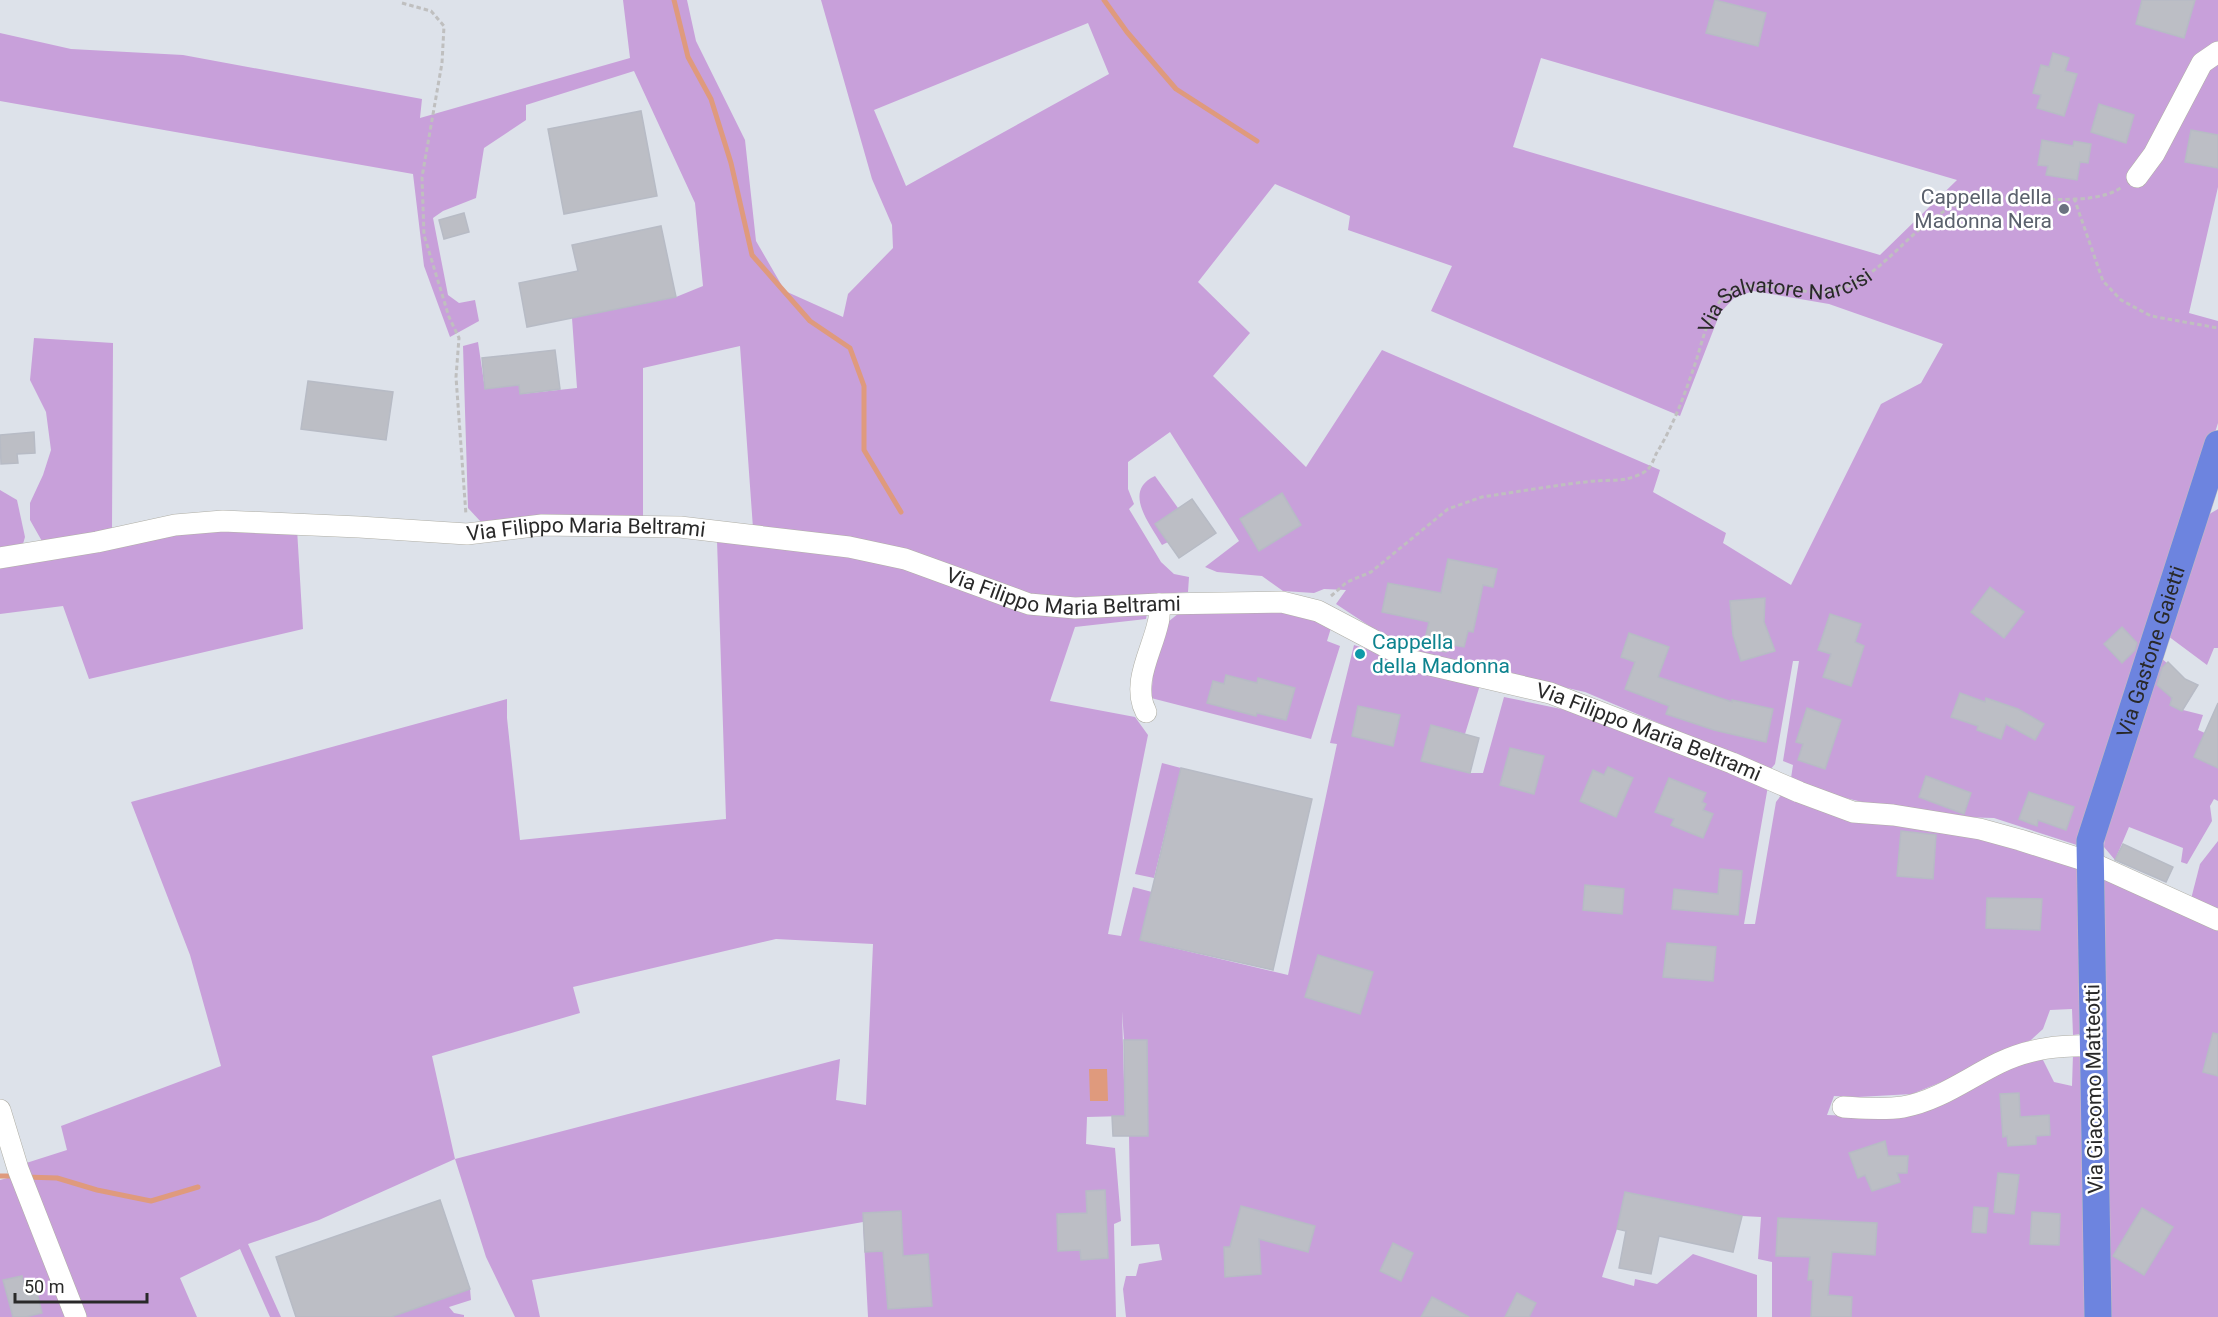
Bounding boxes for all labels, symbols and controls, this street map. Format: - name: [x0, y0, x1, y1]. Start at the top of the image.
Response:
- place label: Cappella della Madonna Nera: [1914, 185, 2052, 233]
- marker: Cappella della Madonna Nera: [2057, 202, 2071, 216]
- street label: Via Salvatore Narcisi: [1694, 264, 1877, 336]
- street label: Via Filippo Maria Beltrami: [465, 513, 707, 546]
- street label: Via Filippo Maria Beltrami: [943, 563, 1181, 620]
- street label: Via Gastone Gaietti: [2112, 563, 2190, 741]
- place label: Cappella della Madonna: [1372, 630, 1510, 678]
- marker: Cappella della Madonna: [1353, 647, 1367, 661]
- street label: Via Filippo Maria Beltrami: [1534, 678, 1765, 786]
- street label: Via Giacomo Matteotti: [2080, 984, 2108, 1194]
- scale bar: [15, 1266, 147, 1304]
- text: 50 m: [24, 1276, 64, 1297]

